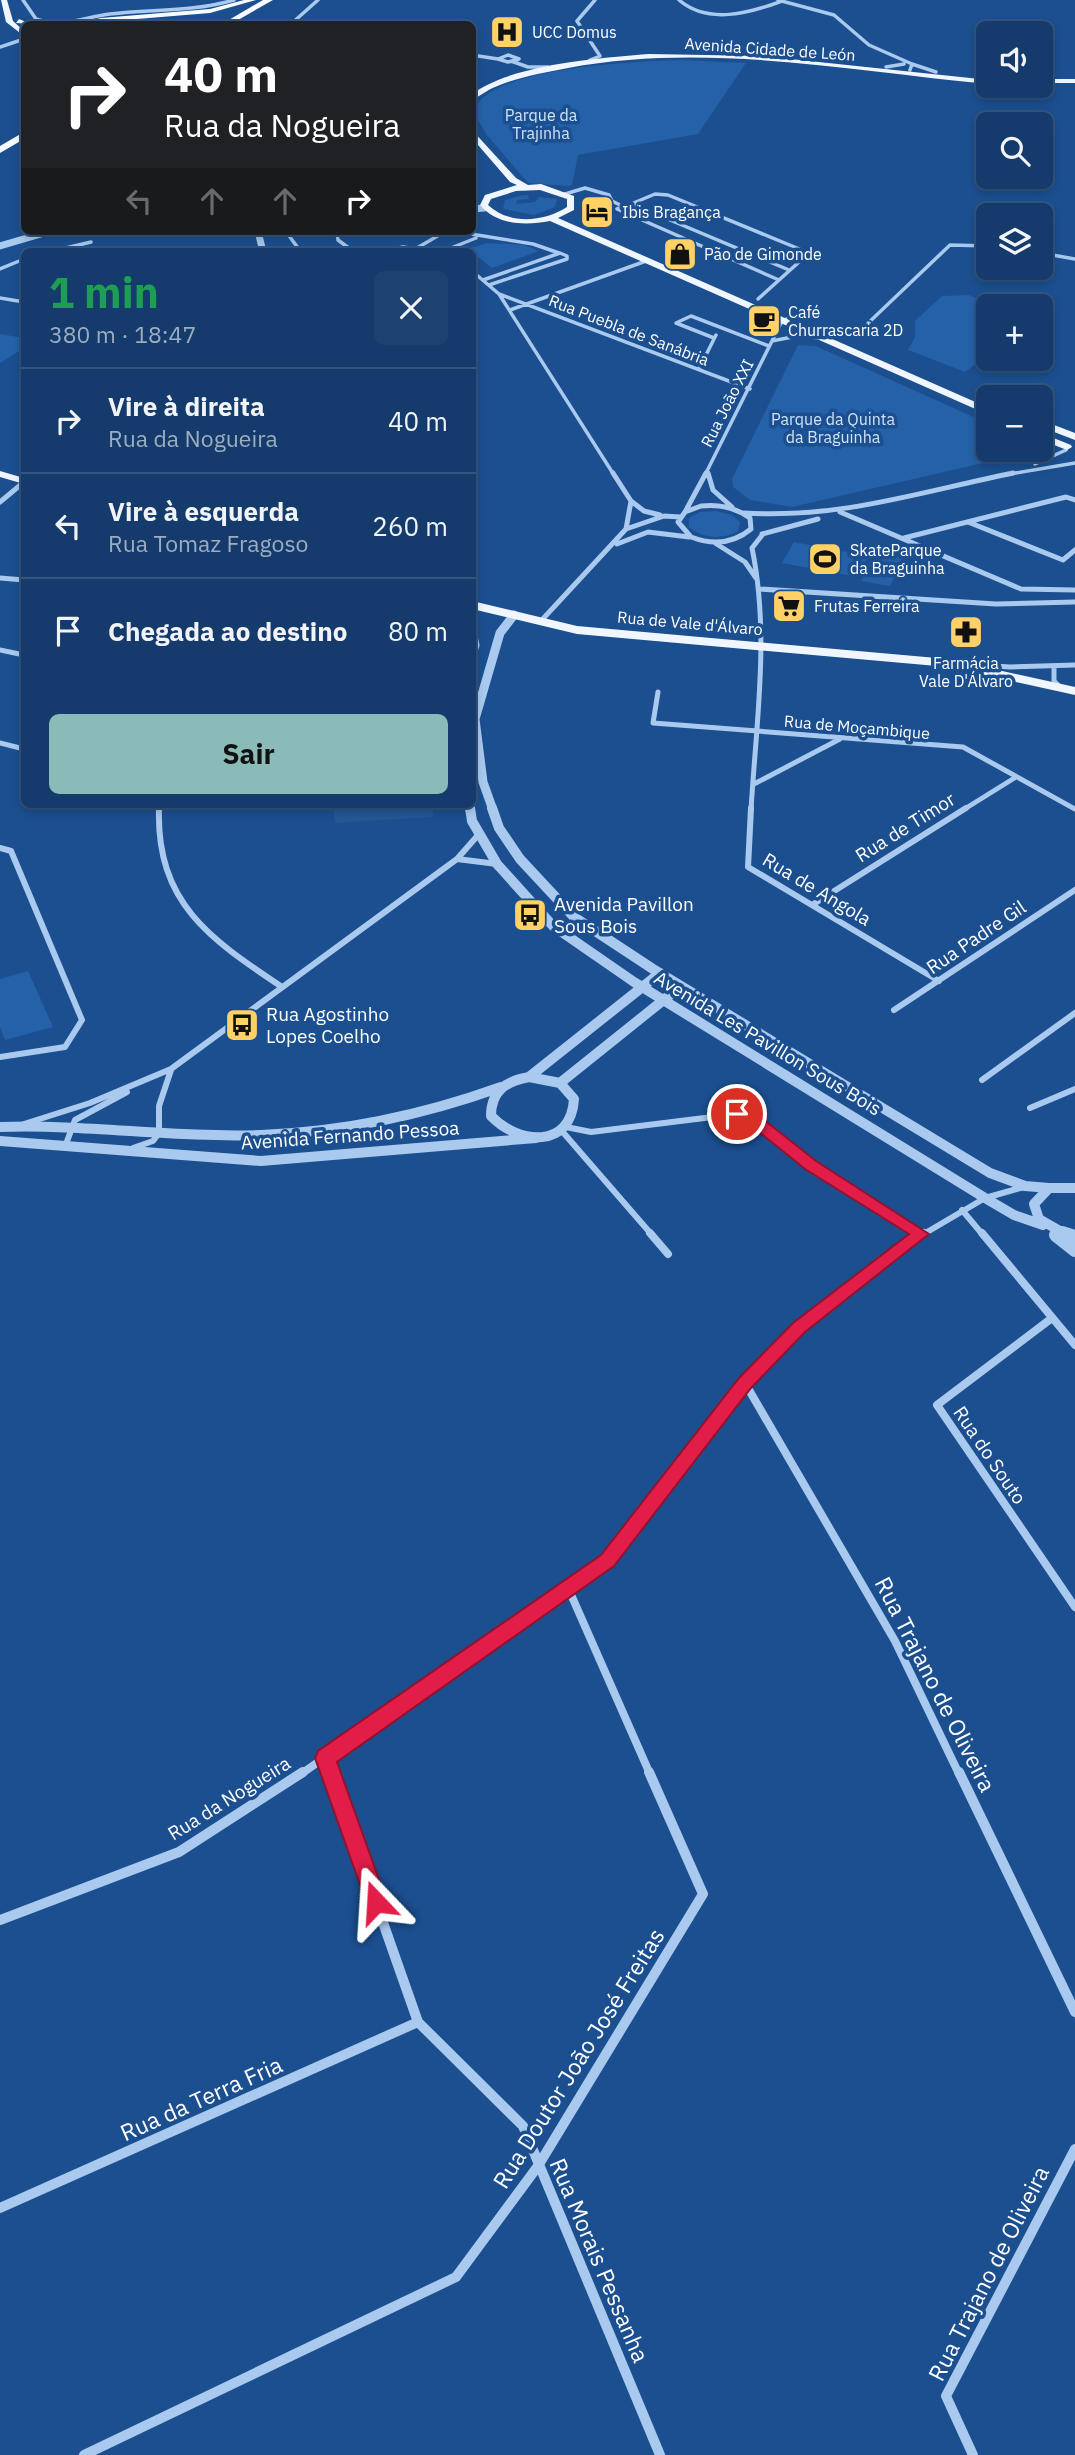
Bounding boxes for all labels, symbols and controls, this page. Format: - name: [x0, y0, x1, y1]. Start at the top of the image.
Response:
- hospital icon: UCC Domus: [488, 13, 526, 51]
- map controls: [976, 21, 1053, 462]
- button: sound: [976, 21, 1053, 98]
- place label: UCC Domus: [532, 22, 617, 42]
- street label: Avenida Cidade de León: [684, 33, 856, 65]
- text: 40 m: [164, 42, 278, 105]
- icon: right: [49, 49, 140, 140]
- text: Rua da Nogueira: [164, 104, 400, 146]
- park label: Parque da Trajinha: [505, 105, 578, 143]
- button: search: [976, 112, 1053, 189]
- icon: left: [120, 182, 158, 220]
- icon: ahead: [193, 182, 231, 220]
- icon: ahead: [266, 182, 304, 220]
- icon: right: [339, 182, 377, 220]
- hotel icon: Ibis Bragança: [578, 193, 616, 231]
- place label: Ibis Bragança: [622, 202, 721, 222]
- button: layers: [976, 203, 1053, 280]
- shop icon: Pão de Gimonde: [661, 235, 699, 273]
- place label: Pão de Gimonde: [704, 244, 822, 264]
- text: 1 min: [49, 265, 159, 320]
- button: close: [374, 271, 448, 345]
- street label: Rua Puebla de Sanábria: [546, 290, 712, 370]
- button: +: [976, 294, 1053, 371]
- cafe icon: Café Churrascaria 2D: [745, 302, 783, 340]
- place label: Café Churrascaria 2D: [788, 302, 903, 340]
- text: 380 m · 18:47: [49, 319, 196, 349]
- street label: Rua João XXI: [696, 356, 758, 450]
- button: −: [976, 385, 1053, 462]
- text: Vire à direita: [108, 389, 265, 423]
- icon: right: [49, 402, 87, 440]
- text: 40 m: [388, 404, 448, 438]
- park label: Parque da Quinta da Braguinha: [771, 409, 895, 447]
- text: Rua da Nogueira: [108, 423, 278, 453]
- text: Vire à esquerda: [108, 494, 299, 528]
- icon: left: [49, 507, 87, 545]
- text: 260 m: [372, 509, 448, 543]
- text: Rua Tomaz Fragoso: [108, 528, 309, 558]
- sports icon: SkateParque da Braguinha: [806, 540, 844, 578]
- place label: SkateParque da Braguinha: [850, 540, 945, 578]
- supermarket icon: Frutas Ferreira: [770, 587, 808, 625]
- place label: Frutas Ferreira: [814, 596, 920, 616]
- street label: Rua de Vale d'Álvaro: [616, 606, 764, 639]
- icon: arrive: [49, 612, 87, 650]
- pharmacy icon: Farmácia Vale D'Álvaro: [947, 613, 985, 651]
- text: Chegada ao destino: [108, 614, 347, 648]
- text: 80 m: [388, 614, 448, 648]
- place label: Farmácia Vale D'Álvaro: [919, 653, 1013, 691]
- street label: Rua de Moçambique: [783, 711, 931, 743]
- button: Sair: [49, 714, 448, 794]
- street label: Rua de Timor: [851, 787, 959, 867]
- street label: Rua de Angola: [758, 847, 876, 931]
- place label: Avenida Pavillon Sous Bois: [554, 892, 694, 938]
- street label: Rua Padre Gil: [922, 895, 1030, 979]
- bus stop icon: Avenida Pavillon Sous Bois: [511, 896, 549, 934]
- street label: Avenida Les Pavillon Sous Bois: [650, 966, 886, 1120]
- place label: Rua Agostinho Lopes Coelho: [266, 1002, 389, 1048]
- bus stop icon: Rua Agostinho Lopes Coelho: [223, 1006, 261, 1044]
- pin: [707, 1084, 767, 1144]
- icon: arrive: [718, 1095, 756, 1133]
- street label: Avenida Fernando Pessoa: [240, 1115, 460, 1155]
- street label: Rua do Souto: [948, 1401, 1032, 1509]
- street label: Rua Trajano de Oliveira: [869, 1571, 1003, 1797]
- street label: Rua da Nogueira: [163, 1751, 295, 1845]
- position arrow: [339, 1865, 413, 1939]
- street label: Rua Doutor João José Freitas: [485, 1922, 671, 2194]
- street label: Rua da Terra Fria: [115, 2049, 287, 2147]
- street label: Rua Morais Pessanha: [543, 2153, 657, 2367]
- street label: Rua Trajano de Oliveira: [921, 2160, 1055, 2386]

